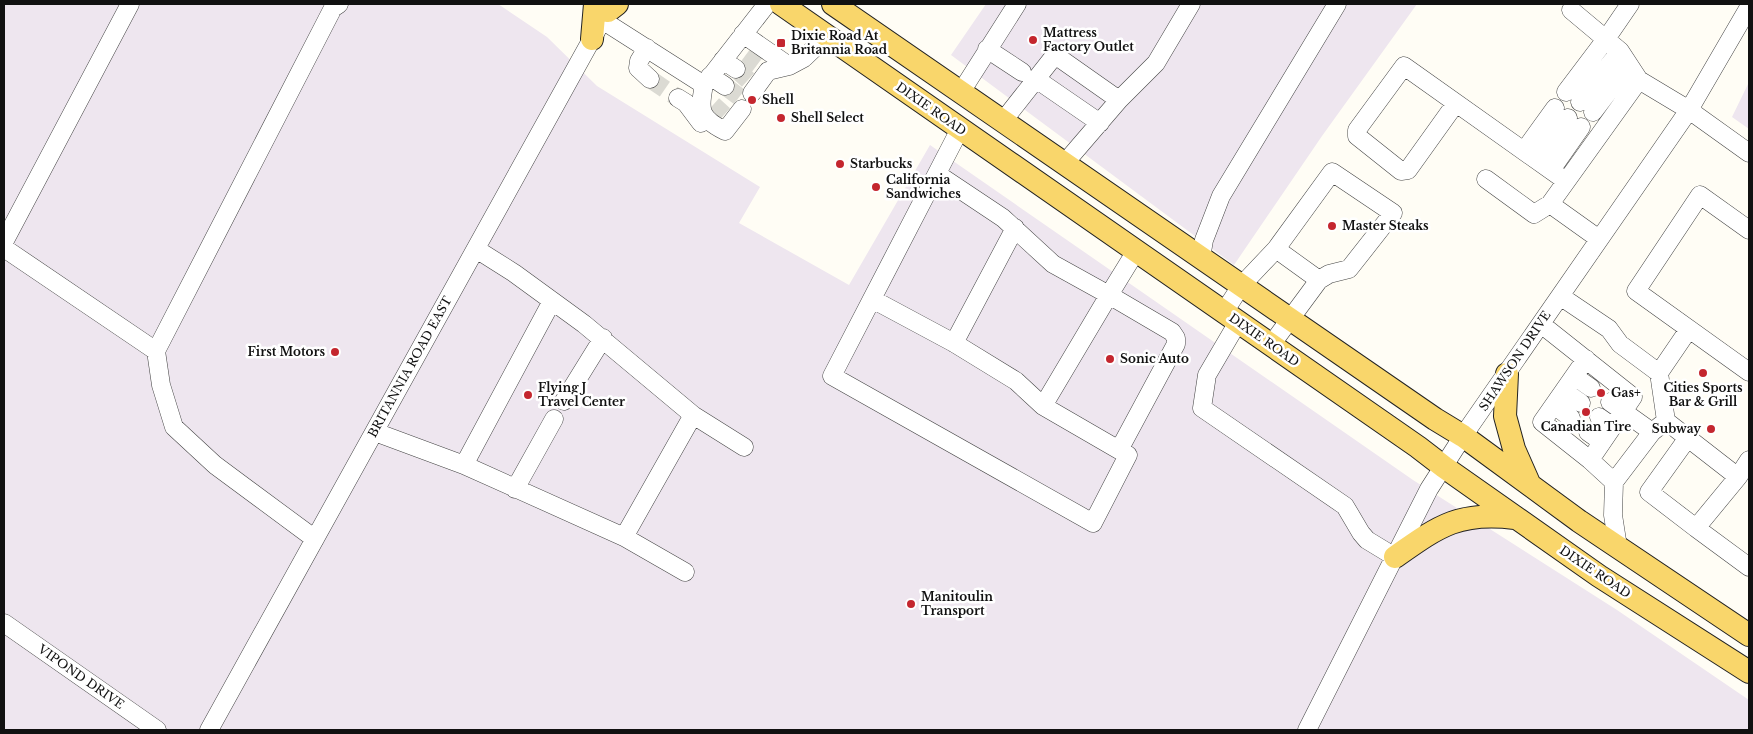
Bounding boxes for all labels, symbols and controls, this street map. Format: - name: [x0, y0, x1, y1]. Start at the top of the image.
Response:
- place label: Mattress Factory Outlet: [1043, 25, 1134, 54]
- place label: Dixie Road At Britannia Road: [791, 28, 888, 57]
- marker: Mattress Factory Outlet: [1027, 34, 1039, 46]
- marker: Dixie Road At Britannia Road: [775, 37, 787, 49]
- street label: DIXIE ROAD: [893, 79, 969, 138]
- place label: Shell: [762, 92, 795, 107]
- marker: Shell: [746, 94, 758, 106]
- place label: Shell Select: [791, 110, 864, 125]
- marker: Shell Select: [775, 112, 787, 124]
- place label: Starbucks: [850, 156, 913, 171]
- marker: Starbucks: [834, 158, 846, 170]
- place label: California Sandwiches: [886, 172, 961, 201]
- marker: California Sandwiches: [870, 181, 882, 193]
- place label: Master Steaks: [1342, 218, 1429, 233]
- marker: Master Steaks: [1326, 220, 1338, 232]
- street label: BRITANNIA ROAD EAST: [364, 293, 455, 440]
- street label: SHAWSON DRIVE: [1476, 308, 1554, 414]
- street label: DIXIE ROAD: [1226, 310, 1302, 369]
- place label: First Motors: [248, 344, 325, 359]
- marker: First Motors: [329, 346, 341, 358]
- place label: Sonic Auto: [1120, 351, 1189, 366]
- marker: Sonic Auto: [1104, 353, 1116, 365]
- marker: Cities Sports Bar & Grill: [1697, 367, 1709, 379]
- place label: Flying J Travel Center: [538, 380, 625, 409]
- place label: Cities Sports Bar & Grill: [1663, 380, 1743, 409]
- place label: Gas+: [1611, 385, 1641, 400]
- marker: Gas+: [1595, 387, 1607, 399]
- marker: Flying J Travel Center: [522, 389, 534, 401]
- marker: Canadian Tire: [1580, 406, 1592, 418]
- place label: Canadian Tire: [1541, 419, 1631, 434]
- place label: Subway: [1652, 421, 1701, 436]
- marker: Subway: [1705, 423, 1717, 435]
- street label: DIXIE ROAD: [1557, 542, 1634, 601]
- place label: Manitoulin Transport: [921, 589, 993, 618]
- marker: Manitoulin Transport: [905, 598, 917, 610]
- street label: VIPOND DRIVE: [35, 641, 127, 712]

